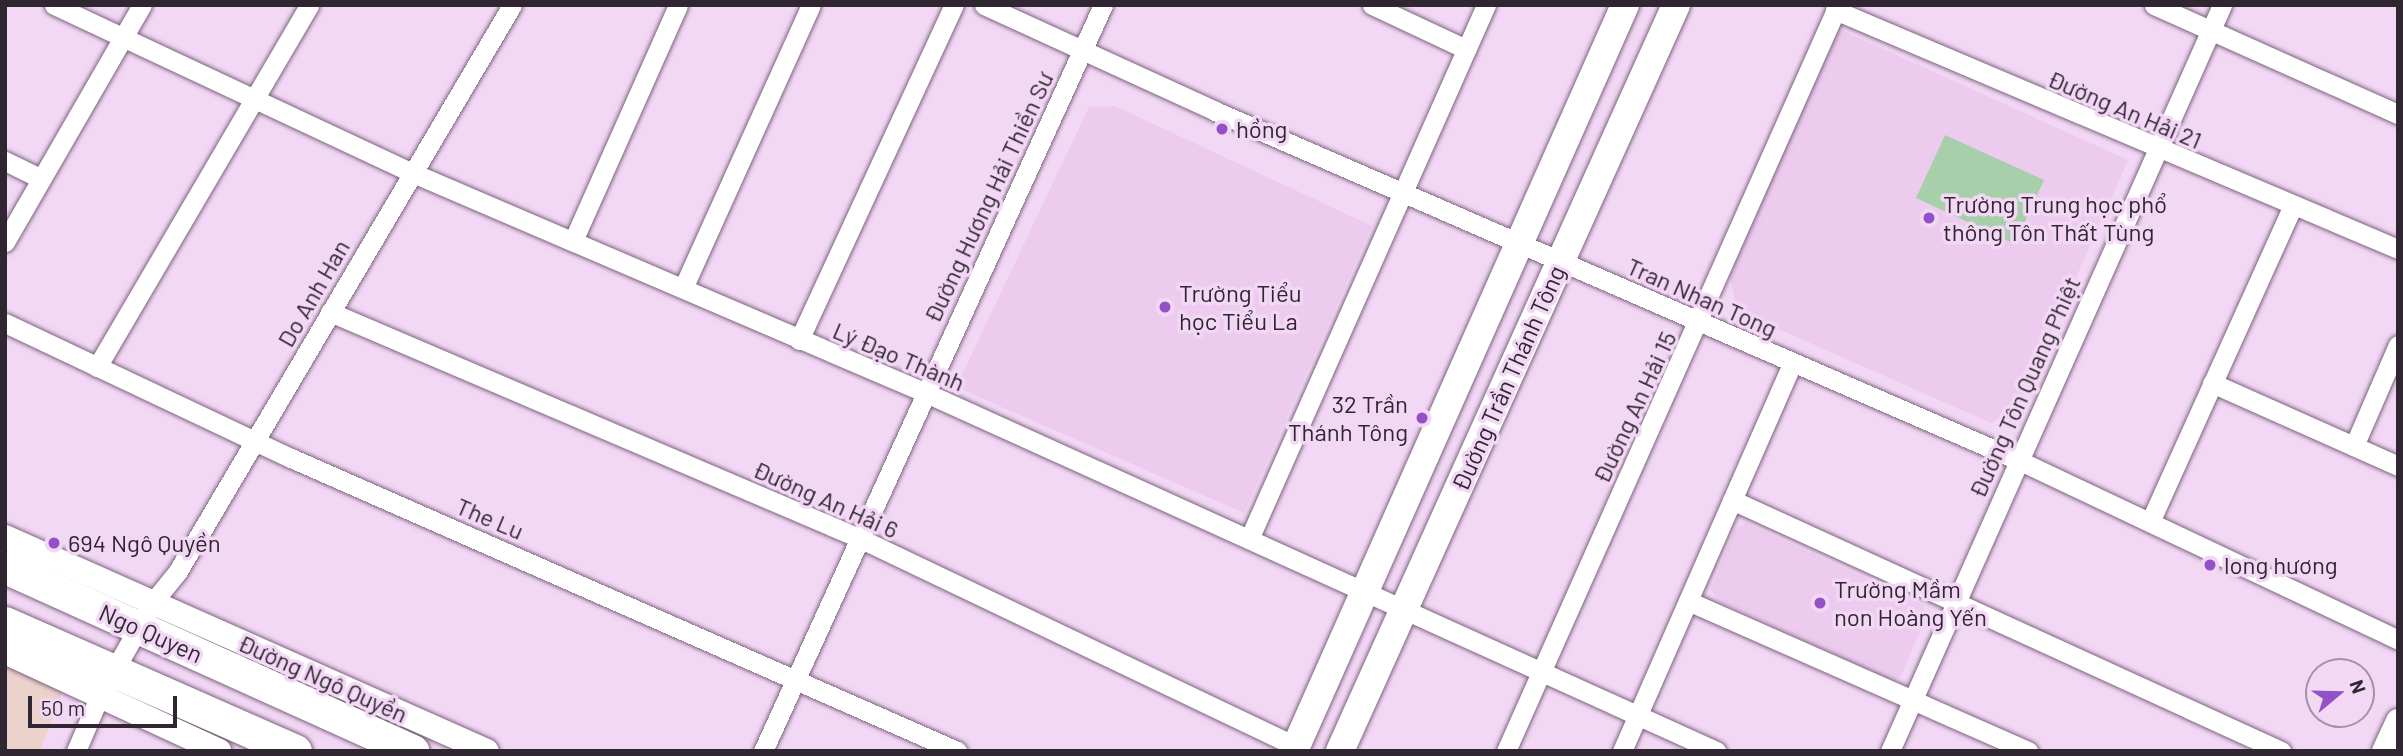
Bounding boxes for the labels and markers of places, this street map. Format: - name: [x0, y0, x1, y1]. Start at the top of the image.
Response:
- place label: hồng: [1236, 115, 1287, 143]
- marker: hồng: [1214, 121, 1230, 137]
- place label: Trường Trung học phổ thông Tôn Thất Tùng: [1943, 190, 2167, 246]
- marker: Trường Trung học phổ thông Tôn Thất Tùng: [1921, 210, 1937, 226]
- place label: Trường Tiểu học Tiểu La: [1179, 279, 1302, 335]
- marker: Trường Tiểu học Tiểu La: [1157, 299, 1173, 315]
- place label: 32 Trần Thánh Tông: [1288, 390, 1408, 446]
- marker: 32 Trần Thánh Tông: [1414, 410, 1430, 426]
- place label: 694 Ngô Quyền: [68, 529, 221, 557]
- marker: 694 Ngô Quyền: [46, 535, 62, 551]
- place label: long hương: [2224, 551, 2338, 579]
- marker: long hương: [2202, 557, 2218, 573]
- place label: Trường Mầm non Hoàng Yến: [1834, 575, 1987, 631]
- marker: Trường Mầm non Hoàng Yến: [1812, 595, 1828, 611]

